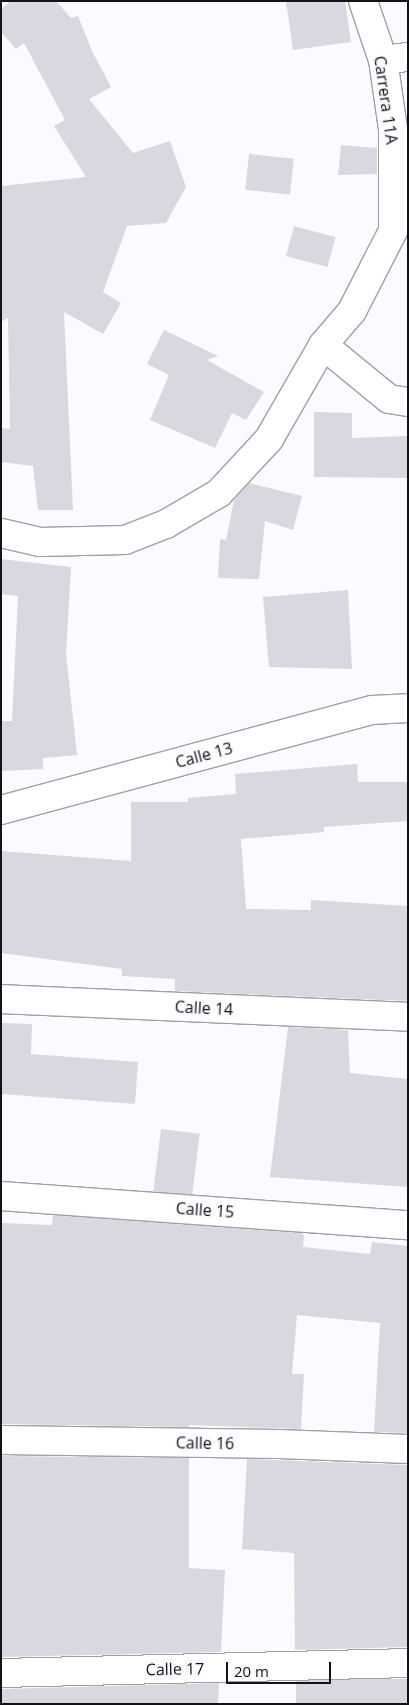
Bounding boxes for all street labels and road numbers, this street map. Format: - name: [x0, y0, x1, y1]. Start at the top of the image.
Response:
- street label: Carrera 11A: [370, 55, 402, 145]
- street label: Calle 13: [173, 738, 235, 772]
- street label: Calle 14: [174, 997, 234, 1019]
- street label: Calle 15: [175, 1198, 235, 1222]
- street label: Calle 16: [176, 1433, 234, 1453]
- street label: Calle 17: [146, 1659, 204, 1679]

